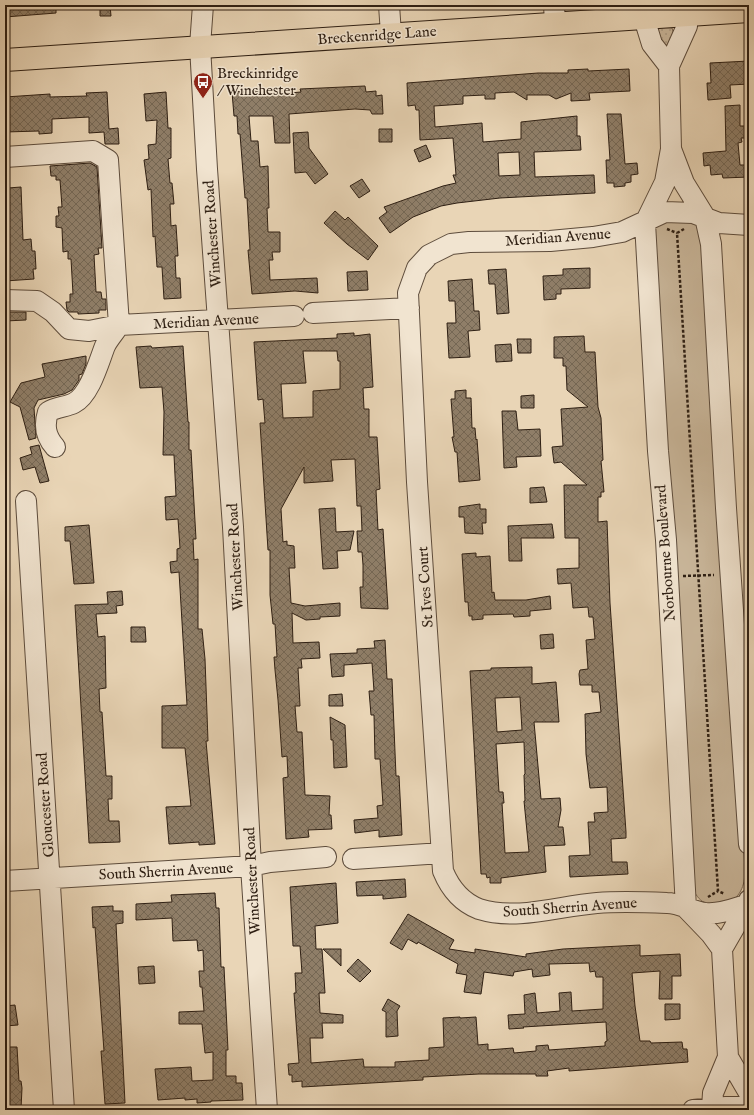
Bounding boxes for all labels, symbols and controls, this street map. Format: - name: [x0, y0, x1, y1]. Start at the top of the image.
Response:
- street label: Breckenridge Lane: [317, 22, 437, 49]
- place label: Breckinridge / Winchester: [217, 64, 298, 100]
- bus stop icon: Breckinridge / Winchester: [192, 71, 214, 99]
- street label: Winchester Road: [199, 179, 226, 288]
- street label: Meridian Avenue: [505, 224, 612, 251]
- street label: Meridian Avenue: [153, 309, 260, 334]
- street label: Norbourne Boulevard: [651, 483, 680, 622]
- street label: Winchester Road: [223, 502, 248, 611]
- street label: St Ives Court: [413, 546, 438, 628]
- street label: Gloucester Road: [32, 751, 59, 858]
- street label: Winchester Road: [240, 826, 265, 935]
- street label: South Sherrin Avenue: [98, 858, 234, 885]
- street label: South Sherrin Avenue: [502, 893, 638, 922]

